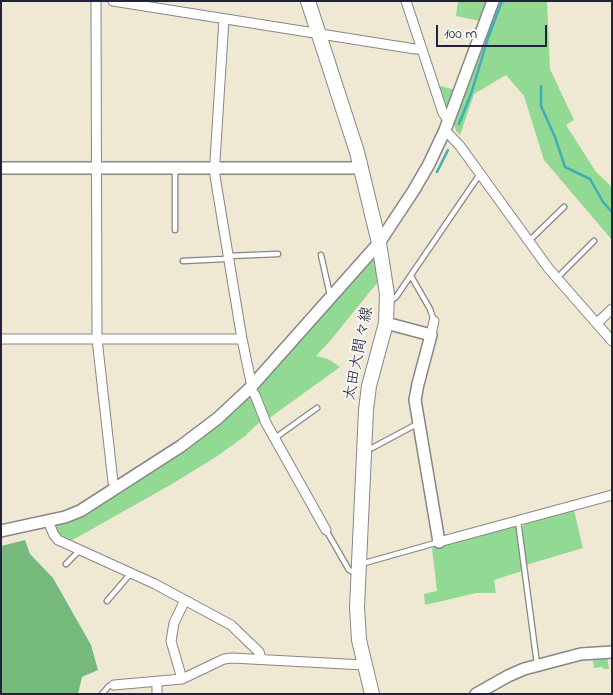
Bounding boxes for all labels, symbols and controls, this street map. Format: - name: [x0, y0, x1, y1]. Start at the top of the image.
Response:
- scale bar: [438, 15, 549, 47]
- text: 100 m: [444, 23, 477, 45]
- street label: 太田大間々線: [341, 305, 379, 403]

